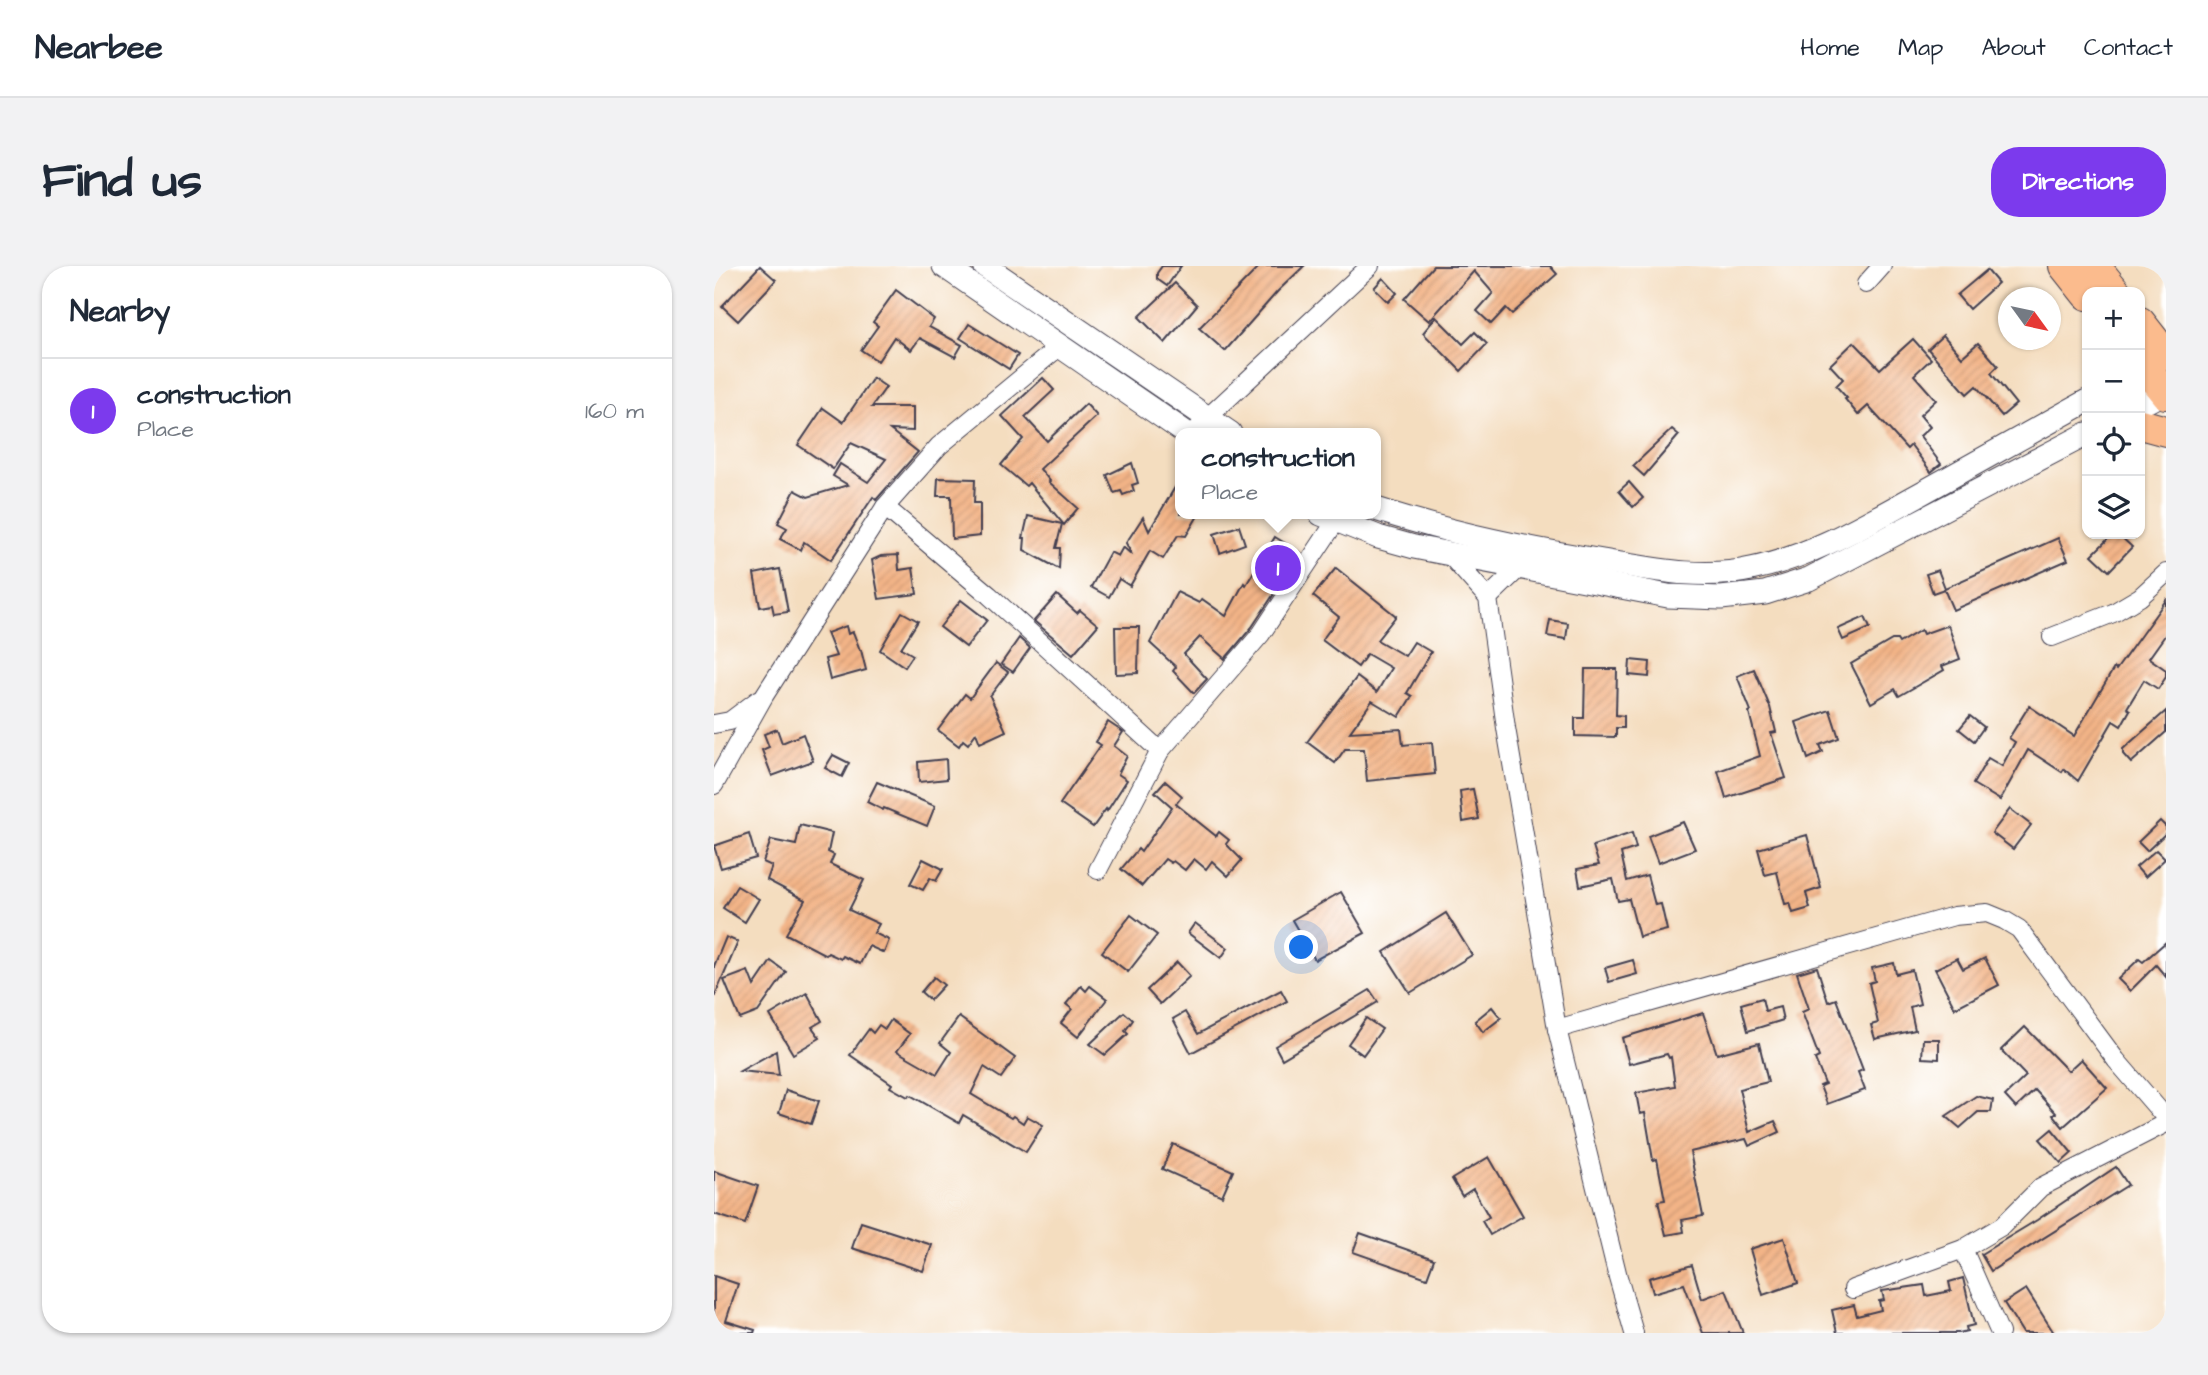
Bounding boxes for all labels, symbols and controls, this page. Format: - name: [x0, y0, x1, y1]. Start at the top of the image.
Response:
- text: Nearbee: [35, 25, 163, 71]
- text: Home: [1800, 31, 1860, 65]
- text: Map: [1898, 31, 1943, 65]
- text: About: [1981, 31, 2046, 65]
- text: Contact: [2084, 31, 2173, 65]
- button: Directions: [1991, 147, 2166, 217]
- text: Find us: [42, 148, 202, 216]
- north arrow: [1998, 287, 2061, 350]
- map controls: [2082, 287, 2145, 539]
- button: +: [2082, 287, 2145, 350]
- text: Nearby: [70, 291, 170, 333]
- button: −: [2082, 350, 2145, 413]
- text: construction: [137, 377, 291, 413]
- text: 1: [92, 395, 94, 427]
- text: 160 m: [585, 395, 644, 427]
- text: Place: [137, 413, 194, 445]
- button: locate: [2082, 413, 2145, 476]
- popup: [1175, 428, 1381, 519]
- text: construction: [1201, 440, 1355, 476]
- text: Place: [1201, 476, 1258, 508]
- button: layers: [2082, 476, 2145, 539]
- pin: 1: [1255, 542, 1301, 594]
- your location: [1284, 930, 1318, 964]

